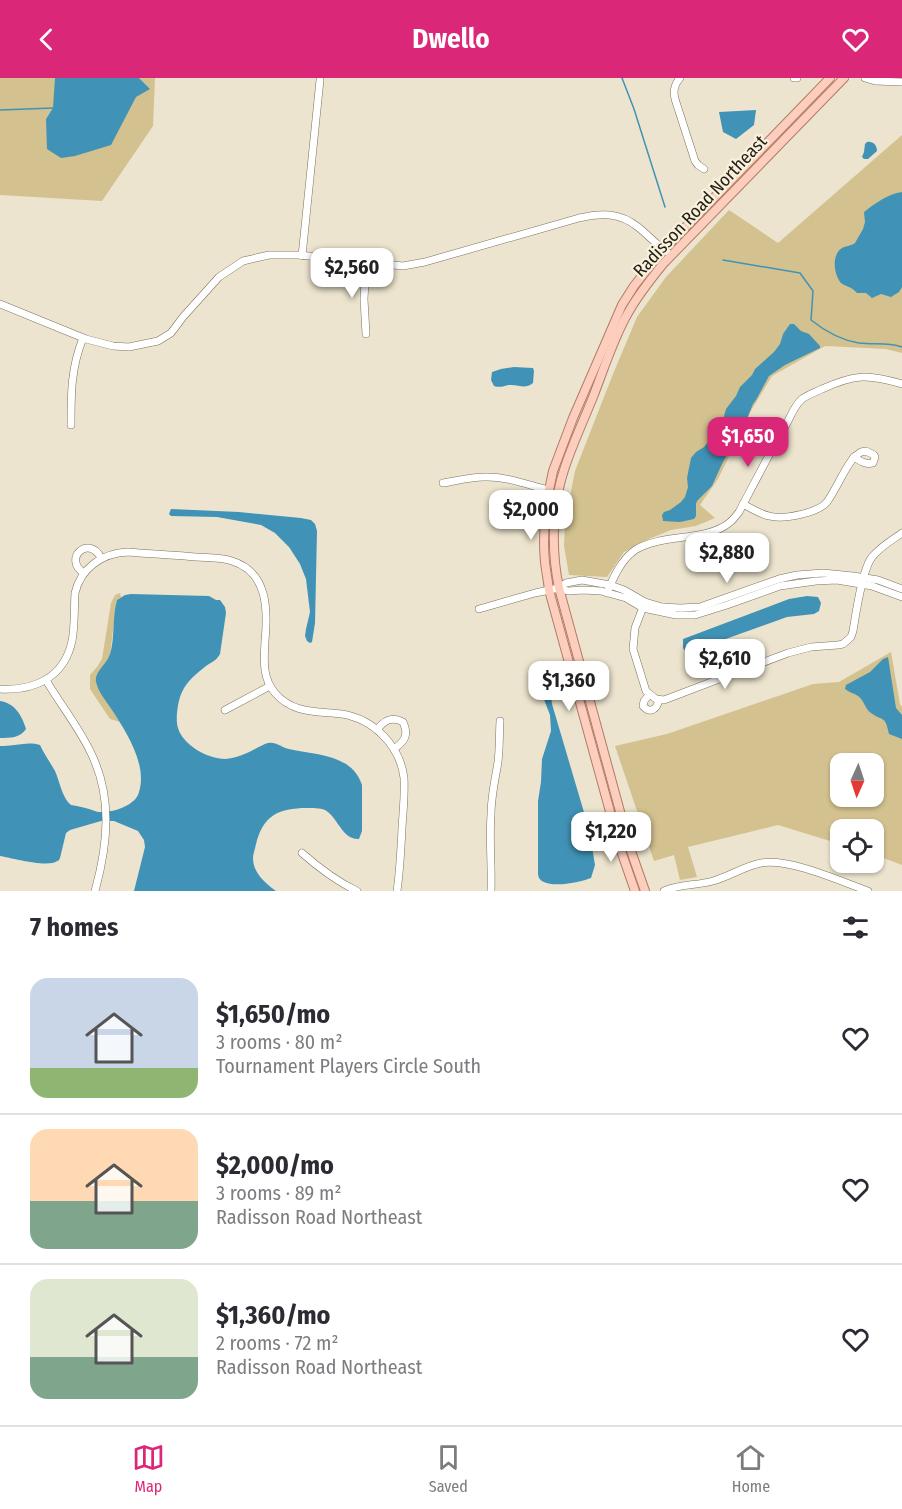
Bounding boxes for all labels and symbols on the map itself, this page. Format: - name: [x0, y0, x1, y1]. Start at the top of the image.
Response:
- street label: Radisson Road Northeast: [629, 131, 771, 281]
- pin: $2,560: [303, 248, 401, 299]
- pin: $1,650: [699, 417, 797, 468]
- pin: $2,000: [482, 490, 580, 541]
- pin: $2,880: [678, 533, 776, 584]
- pin: $2,610: [676, 639, 774, 690]
- pin: $1,360: [520, 661, 618, 712]
- north arrow: [830, 753, 884, 807]
- pin: $1,220: [562, 812, 660, 863]

